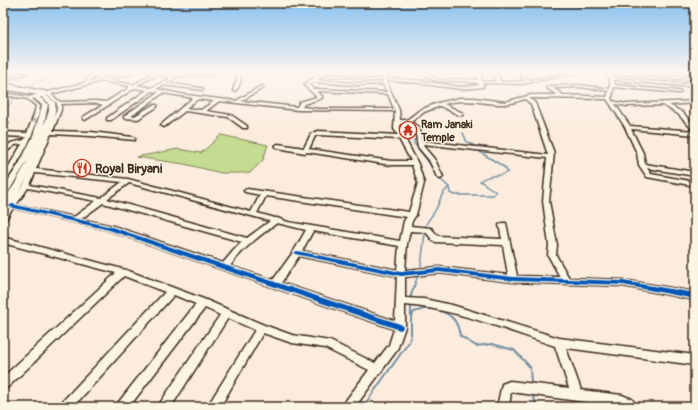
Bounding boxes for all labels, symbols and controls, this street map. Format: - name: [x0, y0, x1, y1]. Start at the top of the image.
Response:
- place label: Ram Janaki Temple: [420, 118, 473, 144]
- one-way arrow: [29, 119, 37, 126]
- temple icon: Ram Janaki Temple: [398, 120, 418, 140]
- restaurant icon: Royal Biryani: [72, 158, 92, 178]
- place label: Royal Biryani: [95, 161, 163, 177]

